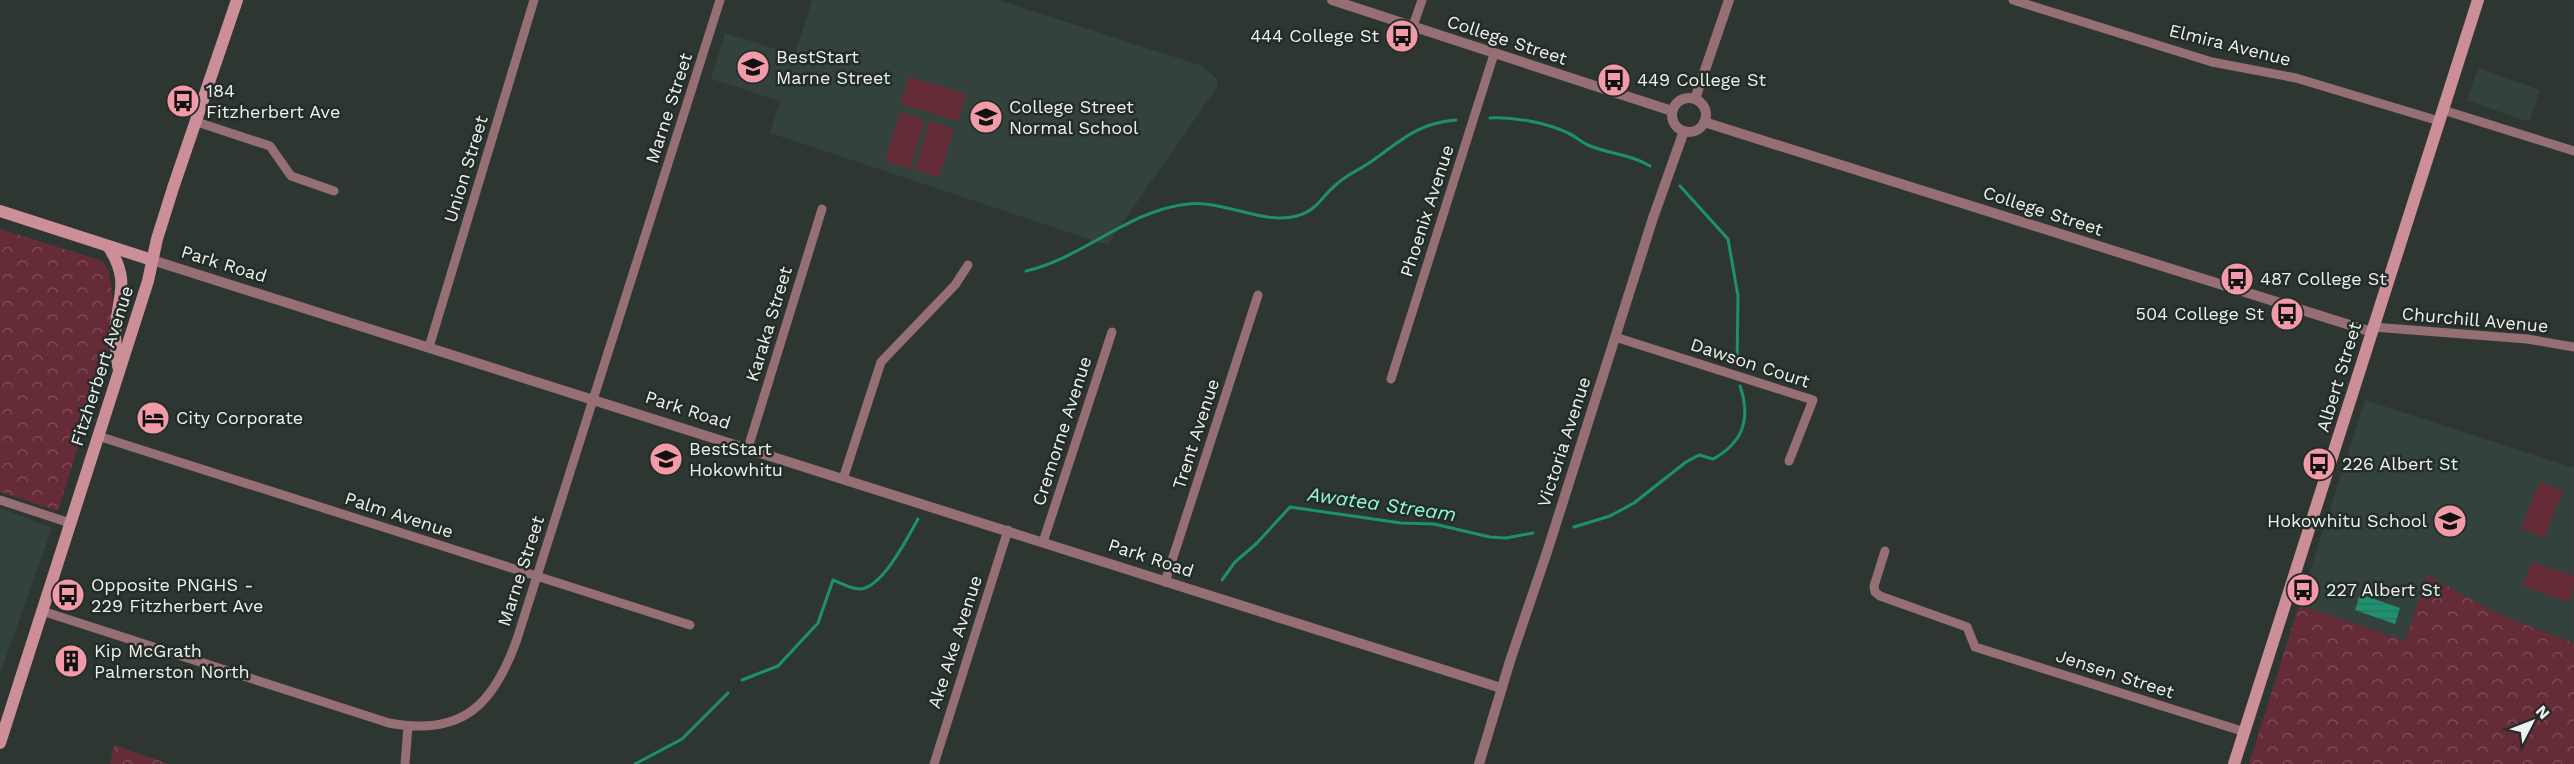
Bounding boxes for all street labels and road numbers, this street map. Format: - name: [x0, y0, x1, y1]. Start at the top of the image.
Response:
- street label: College Street: [1445, 10, 1570, 69]
- street label: Elmira Avenue: [2167, 19, 2293, 70]
- street label: Marne Street: [641, 50, 696, 166]
- street label: Union Street: [439, 112, 492, 225]
- street label: Phoenix Avenue: [1395, 142, 1458, 280]
- street label: College Street: [1981, 181, 2106, 240]
- street label: Park Road: [179, 241, 269, 286]
- street label: Karaka Street: [741, 263, 796, 384]
- street label: Fitzherbert Avenue: [66, 283, 137, 448]
- street label: Churchill Avenue: [2401, 303, 2549, 336]
- street label: Albert Street: [2312, 319, 2365, 434]
- street label: Dawson Court: [1688, 333, 1813, 392]
- street label: Cremorne Avenue: [1027, 354, 1096, 508]
- street label: Victoria Avenue: [1533, 374, 1595, 510]
- street label: Trent Avenue: [1168, 376, 1223, 492]
- street label: Park Road: [643, 386, 733, 433]
- street label: Palm Avenue: [342, 487, 456, 542]
- street label: Marne Street: [493, 513, 548, 629]
- street label: Park Road: [1106, 534, 1196, 581]
- street label: Ake Ake Avenue: [923, 573, 986, 711]
- street label: Jensen Street: [2053, 645, 2177, 703]

